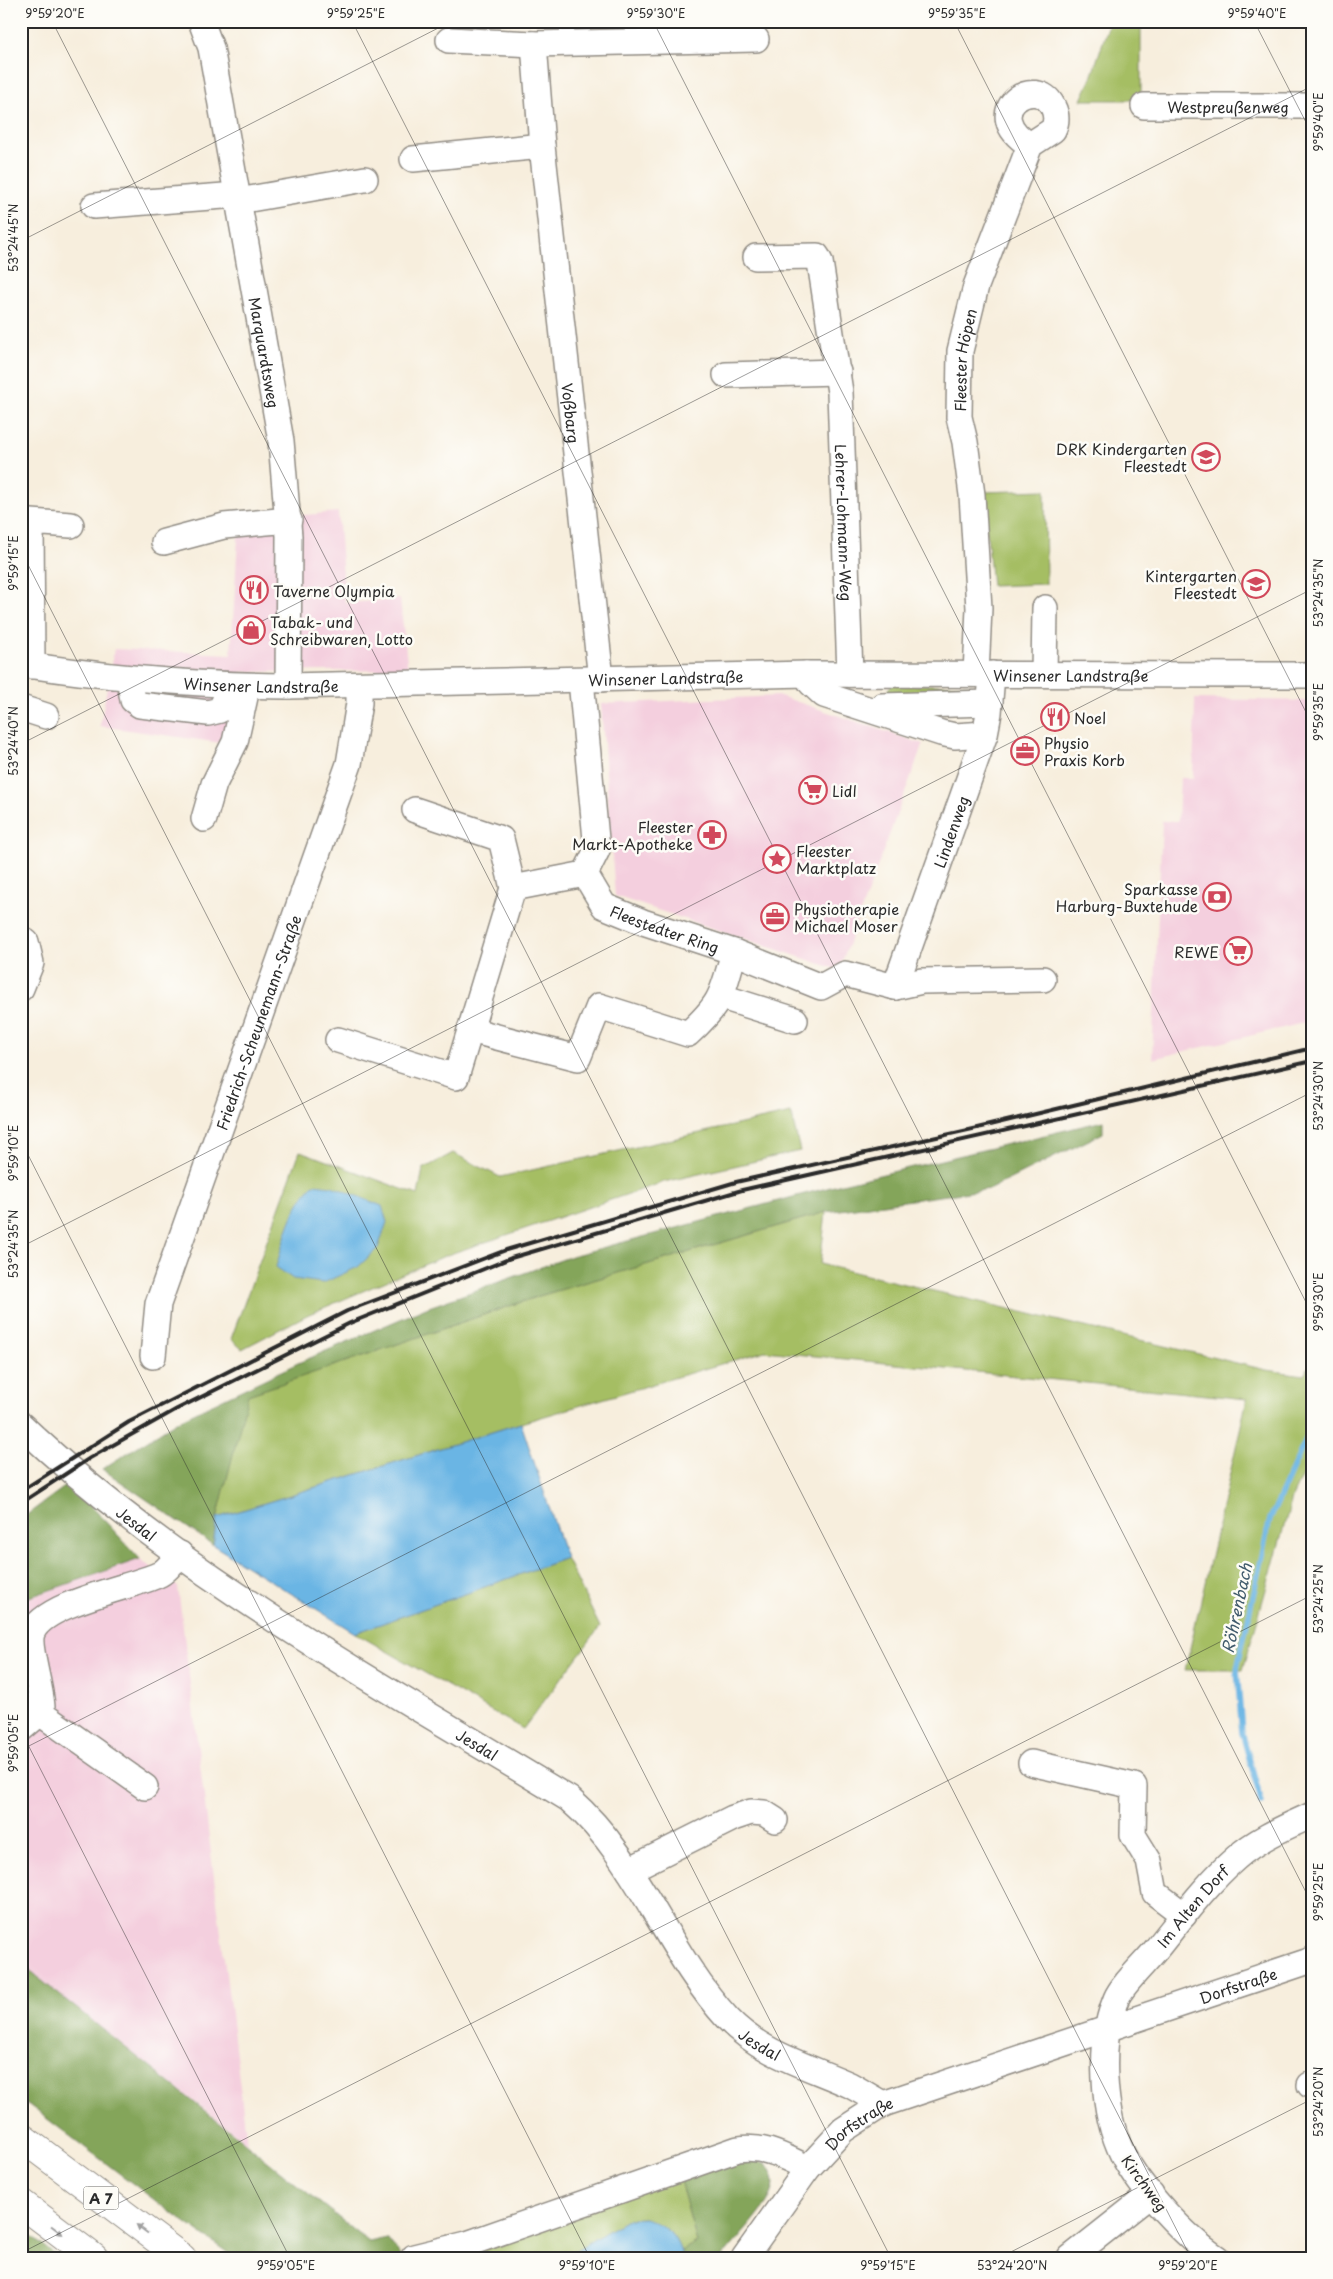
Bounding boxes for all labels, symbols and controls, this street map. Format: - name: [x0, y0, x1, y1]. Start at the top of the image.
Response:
- text: 9°59'20"E: [25, 4, 85, 22]
- text: 9°59'25"E: [327, 4, 385, 22]
- text: 9°59'30"E: [626, 4, 686, 22]
- text: 9°59'35"E: [928, 4, 986, 22]
- text: 9°59'40"E: [1228, 4, 1286, 22]
- text: 9°59'40"E: [1309, 93, 1327, 151]
- street label: Westpreußenweg: [1167, 95, 1289, 118]
- text: 53°24'45"N: [4, 204, 22, 272]
- street label: Marquardtsweg: [244, 295, 286, 410]
- street label: Fleester Höpen: [948, 306, 982, 412]
- street label: Voßbarg: [557, 382, 586, 444]
- place label: DRK Kindergarten Fleestedt: [1056, 437, 1187, 477]
- school or university icon: DRK Kindergarten Fleestedt: [1191, 442, 1221, 472]
- street label: Lehrer-Lohmann-Weg: [830, 444, 859, 602]
- text: 9°59'15"E: [4, 535, 22, 591]
- text: 53°24'35"N: [1309, 559, 1327, 627]
- place label: Kintergarten Fleestedt: [1145, 564, 1237, 604]
- school or university icon: Kintergarten Fleestedt: [1241, 569, 1271, 599]
- restaurant icon: Taverne Olympia: [239, 575, 269, 605]
- place label: Taverne Olympia: [273, 579, 395, 602]
- place label: Tabak- und Schreibwaren, Lotto: [270, 610, 413, 650]
- shop icon: Tabak- und Schreibwaren, Lotto: [236, 615, 266, 645]
- street label: Winsener Landstraße: [993, 663, 1148, 686]
- street label: Winsener Landstraße: [588, 664, 744, 691]
- street label: Winsener Landstraße: [183, 671, 339, 698]
- text: 9°59'35"E: [1309, 683, 1327, 741]
- restaurant icon: Noel: [1040, 702, 1070, 732]
- text: 53°24'40"N: [4, 706, 22, 776]
- place label: Noel: [1074, 706, 1106, 729]
- place label: Physio Praxis Korb: [1044, 731, 1125, 771]
- office icon: Physio Praxis Korb: [1010, 736, 1040, 766]
- supermarket icon: Lidl: [798, 775, 828, 805]
- place label: Lidl: [832, 779, 857, 802]
- street label: Lindenweg: [927, 792, 974, 871]
- place label: Fleester Markt-Apotheke: [572, 815, 693, 855]
- pharmacy icon: Fleester Markt-Apotheke: [697, 820, 727, 850]
- place label: Fleester Marktplatz: [796, 839, 876, 879]
- place icon: Fleester Marktplatz: [762, 844, 792, 874]
- place label: Sparkasse Harburg-Buxtehude: [1056, 877, 1198, 917]
- bank icon: Sparkasse Harburg-Buxtehude: [1202, 882, 1232, 912]
- place label: Physiotherapie Michael Moser: [794, 897, 899, 937]
- street label: Fleestedter Ring: [607, 898, 722, 958]
- office icon: Physiotherapie Michael Moser: [760, 902, 790, 932]
- street label: Friedrich-Scheunemann-Straße: [209, 912, 306, 1133]
- supermarket icon: REWE: [1223, 936, 1253, 966]
- place label: REWE: [1174, 940, 1219, 963]
- text: 53°24'30"N: [1309, 1061, 1327, 1131]
- text: 9°59'10"E: [4, 1125, 22, 1181]
- text: 53°24'35"N: [4, 1210, 22, 1278]
- text: 9°59'30"E: [1309, 1272, 1327, 1332]
- street label: Jesdal: [112, 1500, 162, 1546]
- water label: Röhrenbach: [1215, 1560, 1257, 1655]
- text: 53°24'25"N: [1309, 1564, 1327, 1634]
- text: 9°59'05"E: [4, 1714, 22, 1772]
- street label: Jesdal: [452, 1722, 503, 1765]
- street label: Im Alten Dorf: [1151, 1858, 1235, 1952]
- text: 9°59'25"E: [1309, 1863, 1327, 1921]
- street label: Dorfstraße: [1196, 1961, 1280, 2009]
- street label: Jesdal: [734, 2022, 785, 2065]
- text: 53°24'20"N: [1309, 2067, 1327, 2137]
- street label: Dorfstraße: [819, 2090, 896, 2155]
- street label: Kirchweg: [1116, 2150, 1174, 2216]
- road number: A 7: [84, 2186, 118, 2210]
- one-way arrow: [135, 2224, 149, 2234]
- one-way arrow: [50, 2225, 63, 2236]
- text: 9°59'05"E: [257, 2256, 315, 2274]
- text: 9°59'10"E: [559, 2256, 615, 2274]
- text: 9°59'15"E: [860, 2256, 916, 2274]
- text: 53°24'20"N: [977, 2256, 1047, 2274]
- text: 9°59'20"E: [1158, 2256, 1218, 2274]

